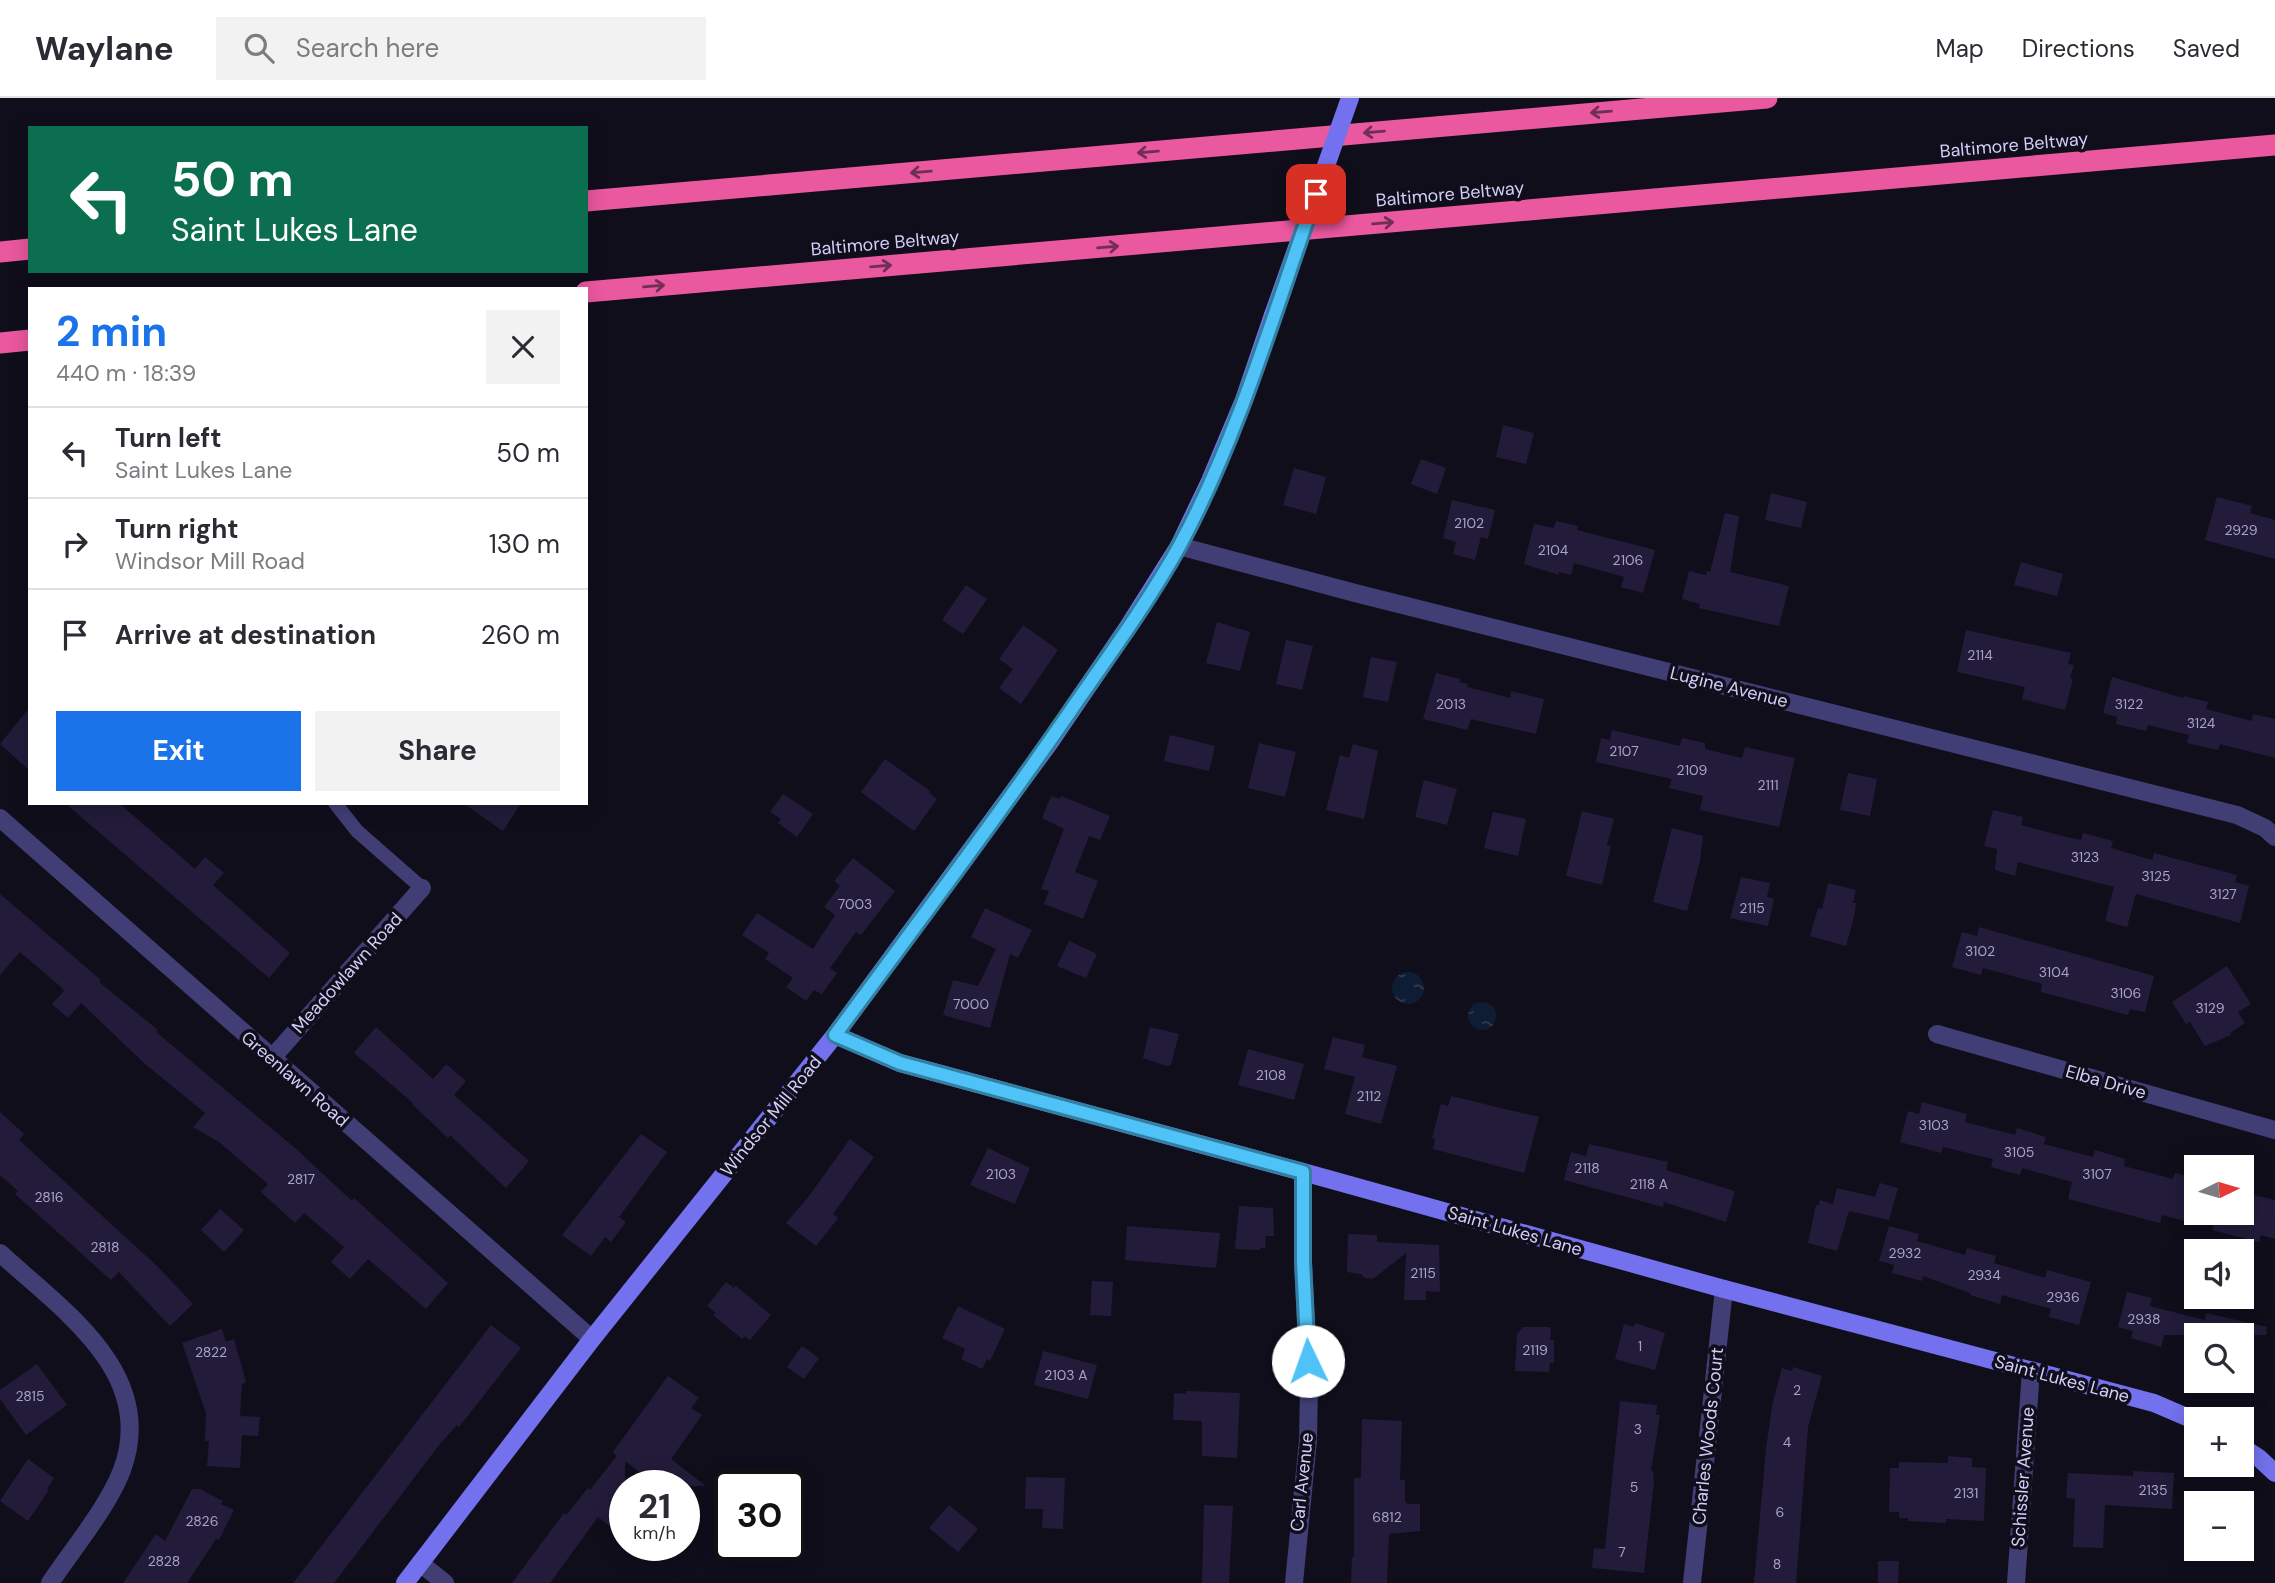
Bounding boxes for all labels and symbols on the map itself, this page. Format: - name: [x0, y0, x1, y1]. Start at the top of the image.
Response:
- one-way arrow: [1590, 106, 1613, 119]
- one-way arrow: [1364, 126, 1386, 139]
- street label: Baltimore Beltway: [1939, 127, 2089, 163]
- one-way arrow: [1137, 146, 1160, 159]
- pin: [1286, 164, 1346, 224]
- one-way arrow: [910, 165, 933, 178]
- street label: Baltimore Beltway: [1375, 176, 1525, 212]
- one-way arrow: [1371, 216, 1394, 229]
- street label: Baltimore Beltway: [810, 225, 960, 261]
- one-way arrow: [1096, 240, 1118, 253]
- one-way arrow: [869, 259, 892, 272]
- one-way arrow: [642, 279, 665, 292]
- house number: 2102: [1454, 514, 1484, 532]
- house number: 2929: [2224, 521, 2258, 539]
- house number: 2104: [1538, 541, 1569, 559]
- house number: 2106: [1613, 551, 1643, 569]
- house number: 2114: [1967, 646, 1993, 664]
- street label: Lugine Avenue: [1668, 661, 1790, 713]
- house number: 2013: [1436, 695, 1466, 713]
- house number: 3122: [2115, 695, 2143, 713]
- house number: 3124: [2187, 714, 2216, 732]
- house number: 2107: [1609, 742, 1639, 760]
- house number: 2109: [1677, 761, 1708, 779]
- house number: 2111: [1757, 776, 1779, 794]
- house number: 3123: [2071, 848, 2099, 866]
- house number: 3125: [2141, 867, 2171, 885]
- house number: 3127: [2209, 885, 2237, 903]
- house number: 7003: [838, 895, 872, 913]
- house number: 2115: [1739, 899, 1765, 917]
- street label: Meadowlawn Road: [286, 907, 408, 1039]
- house number: 3102: [1965, 942, 1995, 960]
- house number: 3104: [2039, 963, 2070, 981]
- house number: 3106: [2111, 984, 2141, 1002]
- house number: 7000: [953, 995, 989, 1013]
- house number: 3129: [2195, 999, 2225, 1017]
- street label: Greenlawn Road: [236, 1026, 354, 1132]
- street label: Windsor Mill Road: [715, 1051, 827, 1181]
- street label: Elba Drive: [2063, 1059, 2149, 1105]
- house number: 2108: [1256, 1066, 1286, 1084]
- house number: 2112: [1357, 1087, 1381, 1105]
- house number: 3103: [1919, 1116, 1949, 1134]
- house number: 3105: [2004, 1143, 2034, 1161]
- north arrow: [2184, 1155, 2254, 1225]
- house number: 2118: [1574, 1159, 1600, 1177]
- house number: 2103: [986, 1165, 1016, 1183]
- house number: 3107: [2082, 1165, 2112, 1183]
- house number: 2817: [287, 1170, 315, 1188]
- house number: 2118 A: [1630, 1175, 1668, 1193]
- house number: 2816: [34, 1188, 64, 1206]
- street label: Saint Lukes Lane: [1445, 1200, 1585, 1262]
- house number: 2818: [91, 1238, 119, 1256]
- house number: 2932: [1889, 1244, 1921, 1262]
- house number: 2115: [1410, 1264, 1436, 1282]
- house number: 2934: [1967, 1266, 2001, 1284]
- house number: 2936: [2046, 1288, 2080, 1306]
- house number: 2938: [2127, 1310, 2161, 1328]
- position arrow: [1271, 1324, 1345, 1398]
- house number: 1: [1638, 1337, 1642, 1355]
- house number: 2119: [1522, 1341, 1548, 1359]
- house number: 2822: [195, 1343, 227, 1361]
- street label: Charles Woods Court: [1687, 1346, 1729, 1526]
- street label: Saint Lukes Lane: [1992, 1349, 2132, 1409]
- house number: 2103 A: [1044, 1366, 1088, 1384]
- house number: 2: [1793, 1381, 1801, 1399]
- house number: 2815: [16, 1387, 44, 1405]
- street label: Schissler Avenue: [2006, 1406, 2040, 1548]
- house number: 3: [1634, 1420, 1642, 1438]
- street label: Carl Avenue: [1285, 1431, 1319, 1533]
- house number: 4: [1783, 1433, 1792, 1451]
- speed limit sign: 30: [714, 1470, 805, 1561]
- house number: 5: [1630, 1478, 1638, 1496]
- house number: 2135: [2138, 1481, 2168, 1499]
- house number: 2131: [1954, 1484, 1978, 1502]
- house number: 6: [1776, 1503, 1784, 1521]
- house number: 6812: [1372, 1508, 1402, 1526]
- house number: 2826: [186, 1512, 218, 1530]
- house number: 7: [1618, 1543, 1626, 1561]
- house number: 2828: [148, 1552, 180, 1570]
- house number: 8: [1773, 1555, 1781, 1573]

